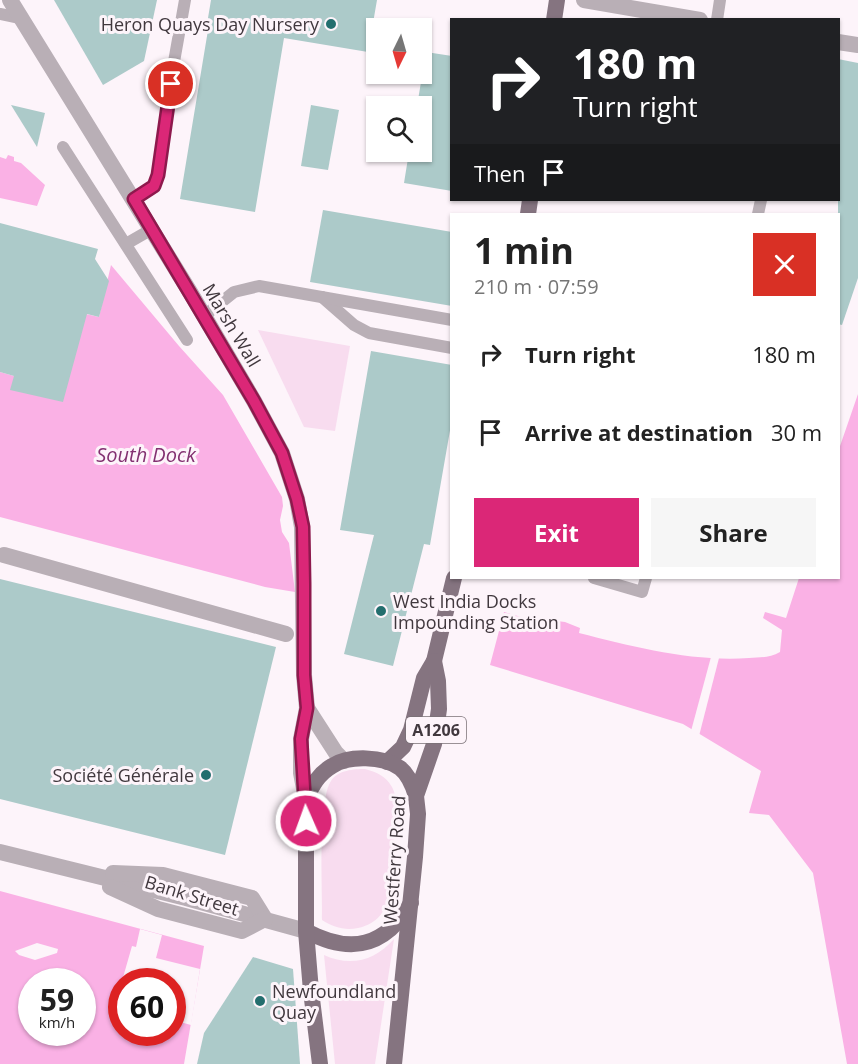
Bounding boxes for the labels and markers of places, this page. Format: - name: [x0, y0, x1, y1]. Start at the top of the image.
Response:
- place label: Heron Quays Day Nursery: [101, 12, 320, 36]
- marker: Heron Quays Day Nursery: [324, 17, 338, 31]
- pin: [145, 58, 196, 109]
- place label: West India Docks Impounding Station: [393, 589, 559, 634]
- marker: West India Docks Impounding Station: [374, 604, 388, 618]
- place label: Société Générale: [52, 763, 194, 787]
- marker: Société Générale: [199, 768, 213, 782]
- place label: Newfoundland Quay: [272, 979, 396, 1024]
- marker: Newfoundland Quay: [253, 994, 267, 1008]

